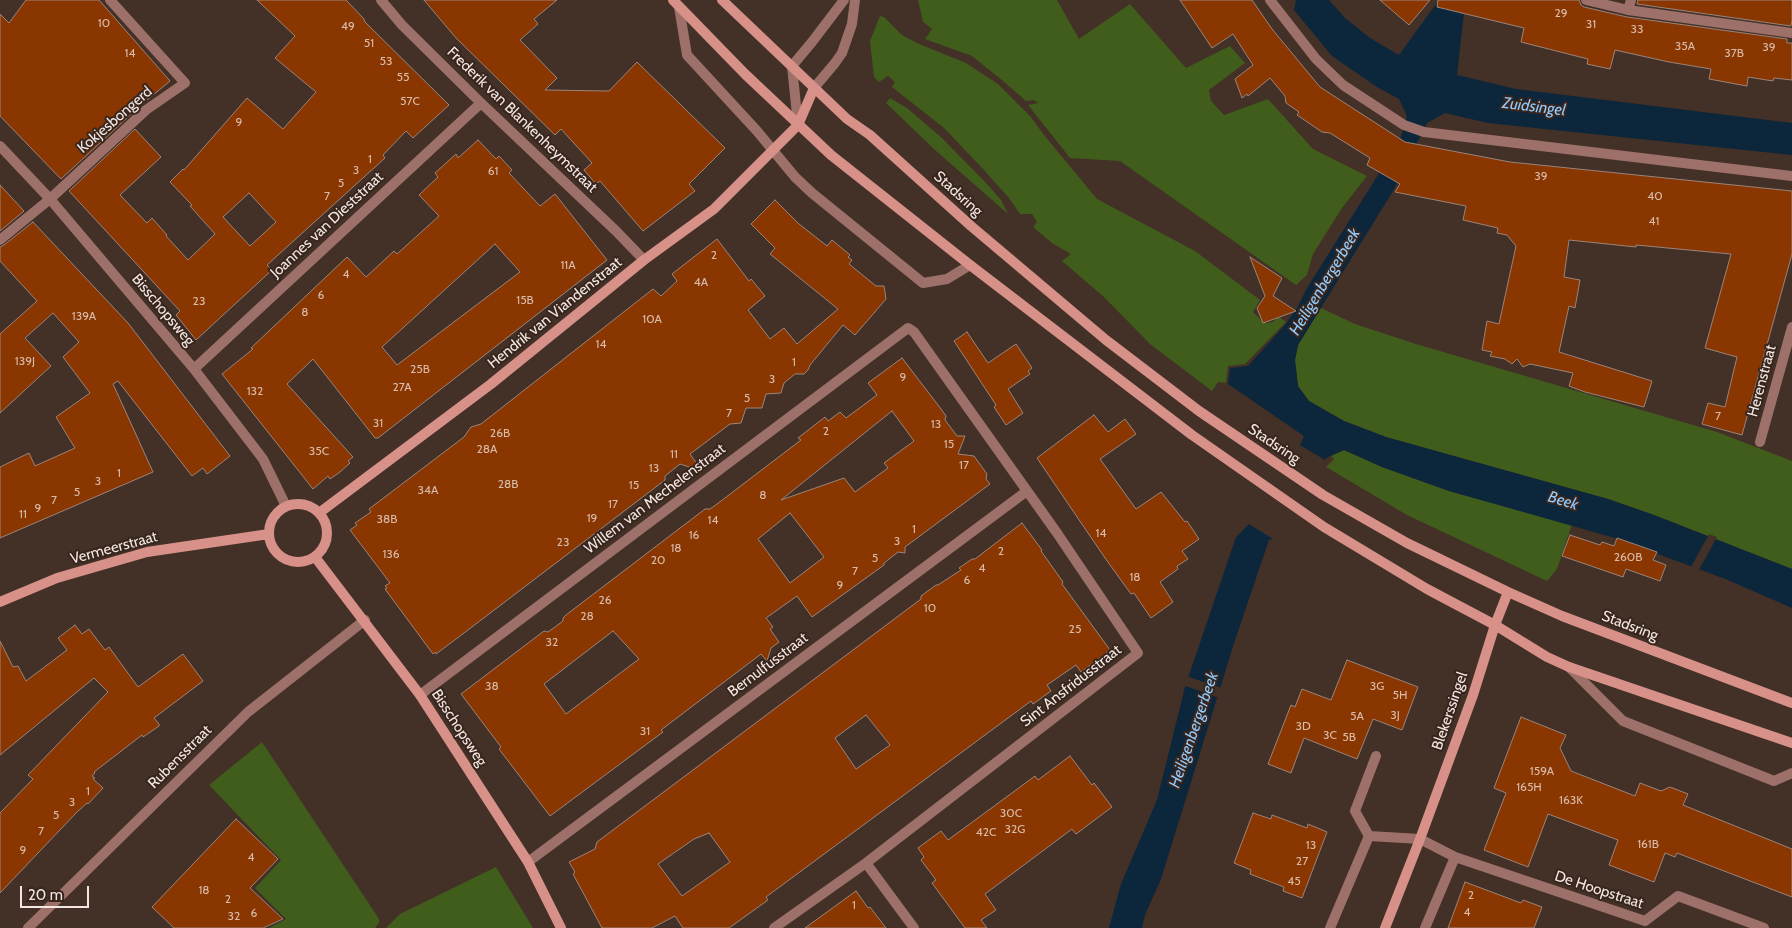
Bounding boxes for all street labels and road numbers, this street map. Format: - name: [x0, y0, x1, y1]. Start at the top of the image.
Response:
- street label: Frederik van Blankenheymstraat: [443, 43, 601, 197]
- street label: Kokjesbongerd: [74, 83, 156, 157]
- street label: Joannes van Dieststraat: [267, 168, 387, 282]
- street label: Stadsring: [930, 168, 986, 220]
- street label: Hendrik van Viandenstraat: [484, 253, 626, 373]
- street label: Bisschopsweg: [128, 270, 198, 350]
- street label: Herenstraat: [1744, 343, 1780, 419]
- street label: Stadsring: [1244, 420, 1304, 468]
- street label: Willem van Mechelenstraat: [581, 440, 729, 558]
- street label: Vermeerstraat: [69, 528, 159, 568]
- street label: Stadsring: [1599, 607, 1661, 645]
- street label: Bernulfusstraat: [724, 629, 812, 701]
- street label: Sint Ansfridusstraat: [1017, 641, 1125, 731]
- street label: Blekerssingel: [1428, 670, 1472, 752]
- street label: Bisschopsweg: [427, 686, 491, 770]
- street label: Rubensstraat: [144, 721, 216, 793]
- street label: De Hoopstraat: [1552, 867, 1646, 913]

